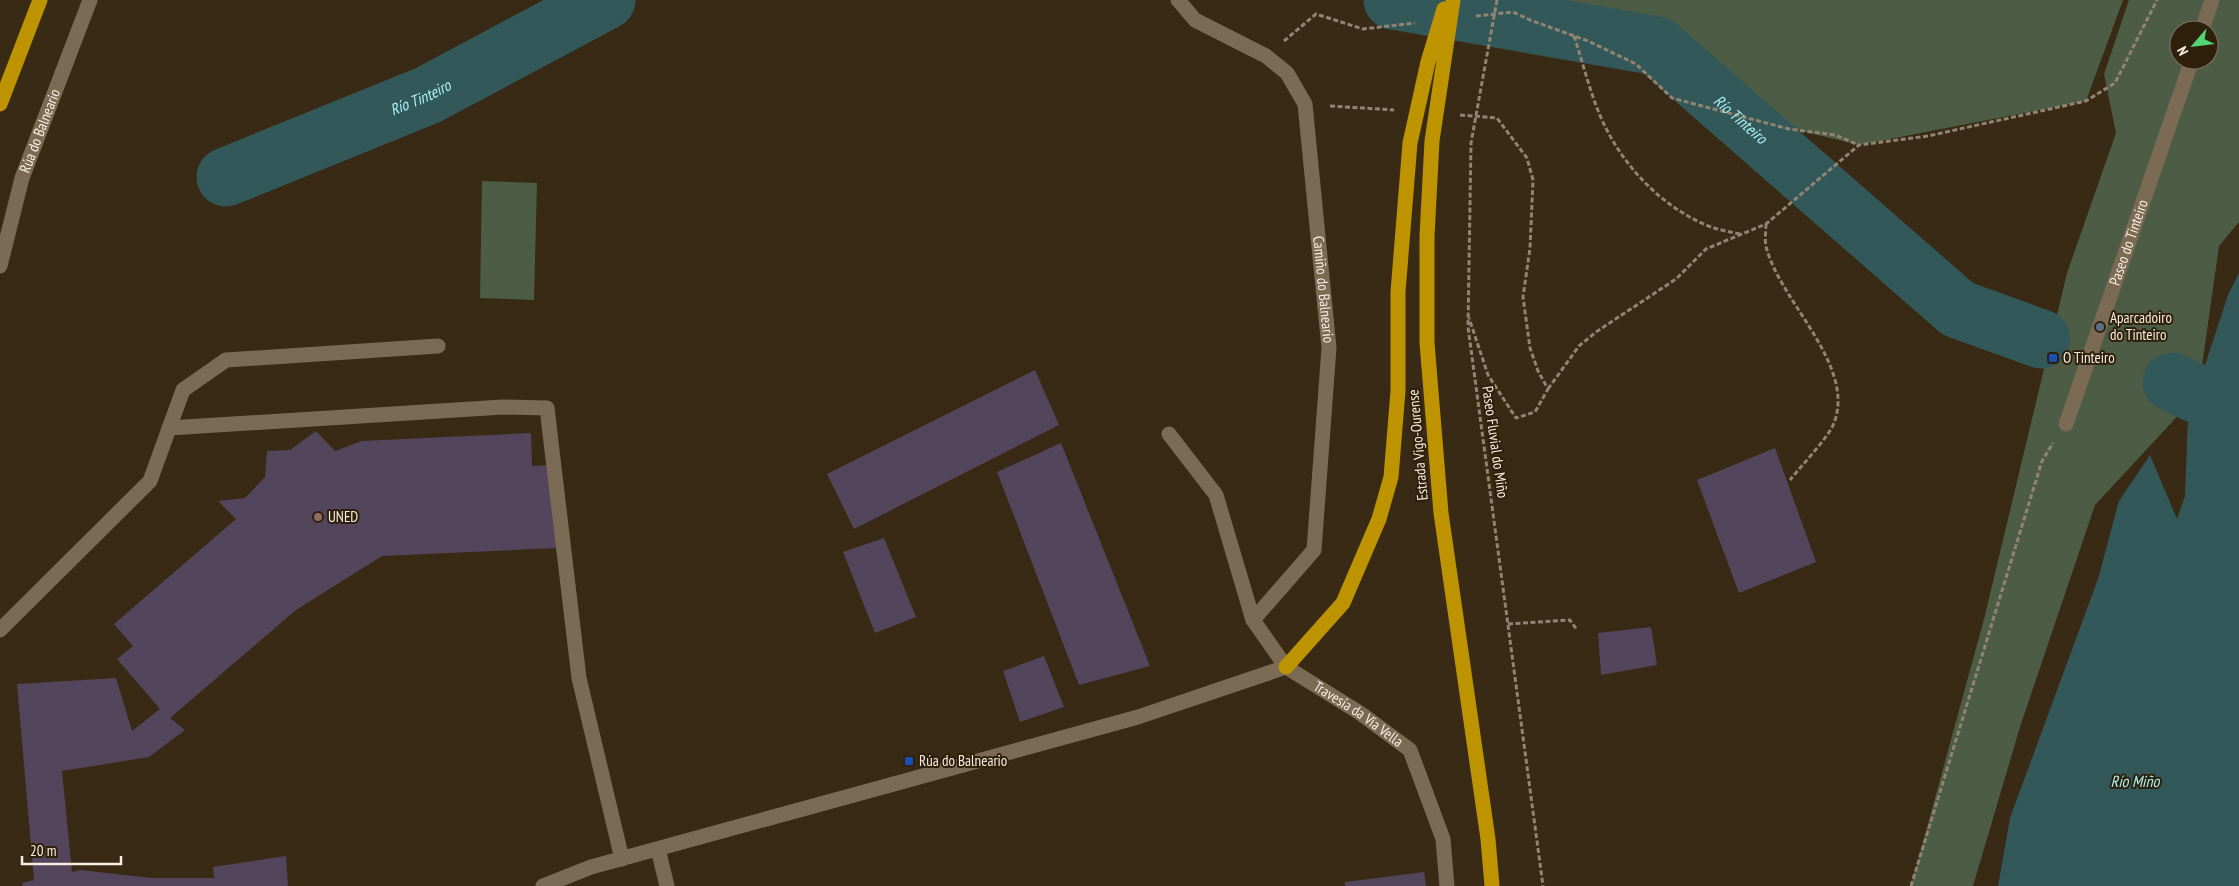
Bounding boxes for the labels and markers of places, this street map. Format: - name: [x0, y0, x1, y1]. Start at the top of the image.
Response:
- place label: Aparcadoiro do Tinteiro: [2110, 308, 2172, 344]
- marker: Aparcadoiro do Tinteiro: [2094, 321, 2106, 333]
- place label: O Tinteiro: [2063, 348, 2115, 367]
- marker: O Tinteiro: [2047, 352, 2059, 364]
- place label: UNED: [328, 507, 358, 526]
- marker: UNED: [312, 511, 324, 523]
- place label: Rúa do Balneario: [919, 751, 1007, 770]
- marker: Rúa do Balneario: [903, 755, 915, 767]

